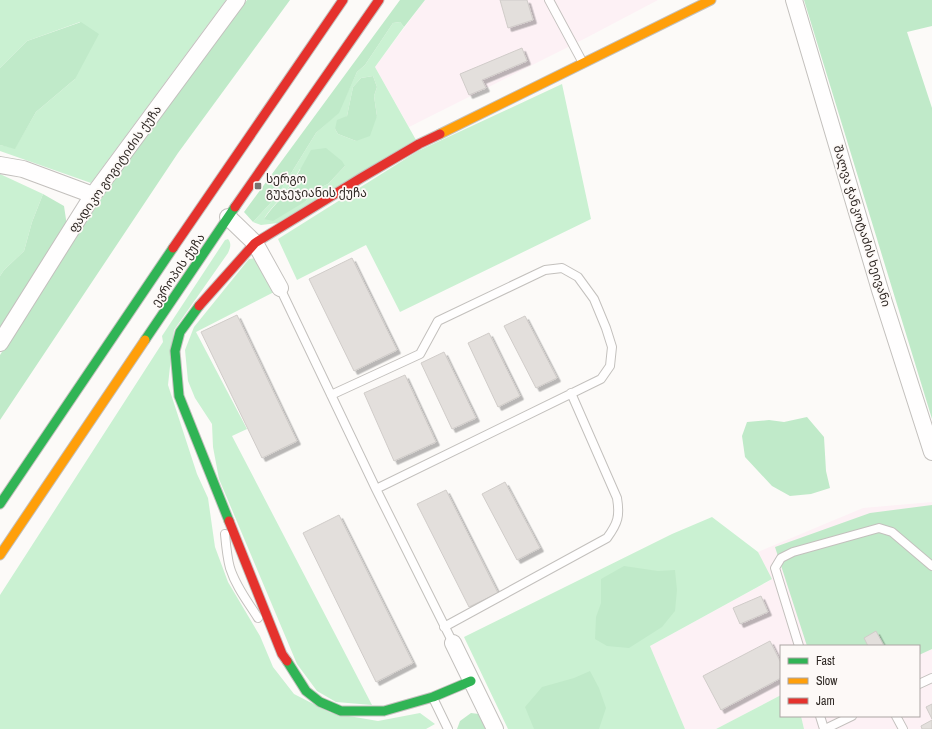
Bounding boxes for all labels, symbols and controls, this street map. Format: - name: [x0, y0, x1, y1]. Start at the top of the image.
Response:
- street label: ფადიკო გოგიტიძის ქუჩა: [65, 102, 165, 236]
- street label: შალვა ჭანკოტაძის ხეივანი: [830, 143, 894, 309]
- place label: სერგო გუჯეჯიანის ქუჩა: [266, 171, 367, 201]
- marker: სერგო გუჯეჯიანის ქუჩა: [253, 181, 263, 191]
- street label: ევროპის ქუჩა: [148, 230, 208, 310]
- legend: [780, 645, 920, 717]
- text: Fast: [816, 653, 835, 669]
- text: Slow: [816, 673, 838, 689]
- text: Jam: [816, 693, 835, 709]

